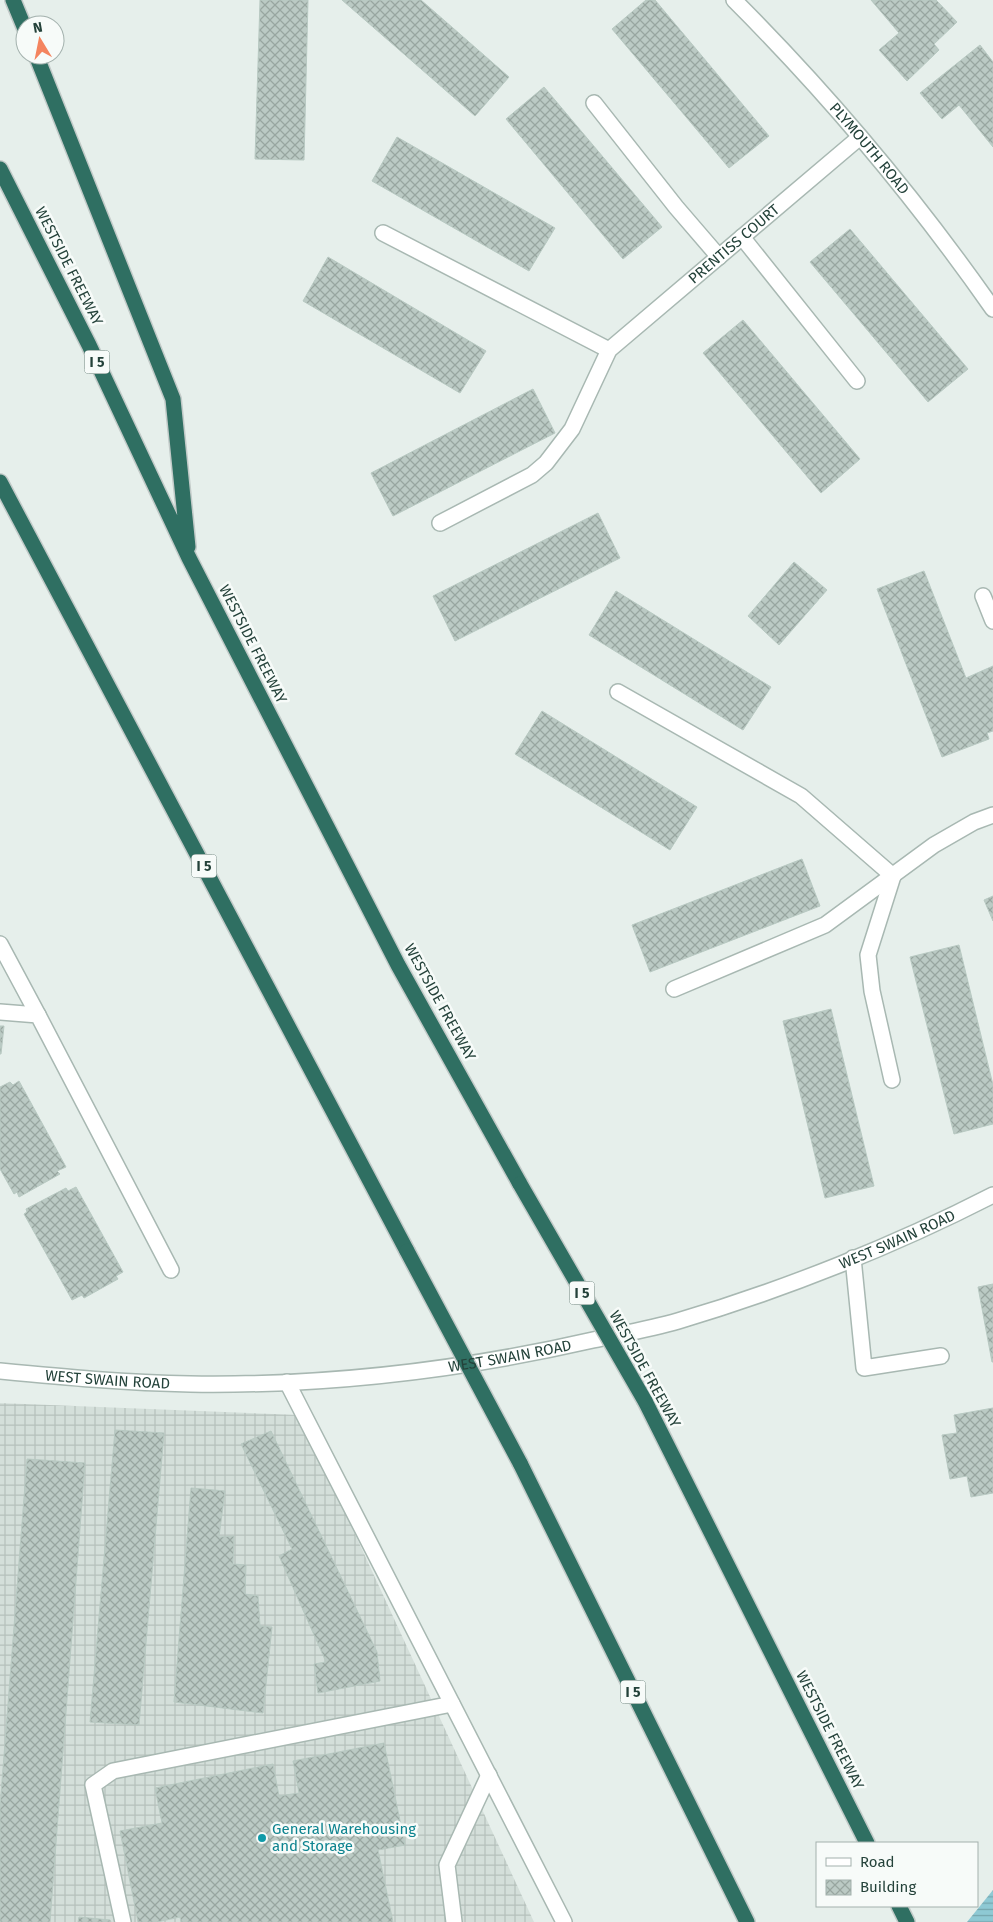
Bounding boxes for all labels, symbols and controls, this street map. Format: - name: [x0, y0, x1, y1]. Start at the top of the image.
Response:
- north arrow: [15, 15, 65, 65]
- text: N: [32, 19, 44, 37]
- street label: PLYMOUTH ROAD: [826, 99, 913, 198]
- street label: PRENTISS COURT: [685, 200, 783, 288]
- street label: WESTSIDE FREEWAY: [31, 204, 107, 329]
- road number: I 5: [84, 351, 110, 374]
- street label: WESTSIDE FREEWAY: [215, 582, 291, 707]
- road number: I 5: [192, 854, 216, 878]
- street label: WESTSIDE FREEWAY: [400, 940, 480, 1064]
- street label: WEST SWAIN ROAD: [837, 1206, 958, 1273]
- road number: I 5: [570, 1282, 594, 1305]
- street label: WESTSIDE FREEWAY: [605, 1307, 685, 1431]
- street label: WEST SWAIN ROAD: [447, 1336, 573, 1376]
- street label: WEST SWAIN ROAD: [44, 1366, 170, 1393]
- street label: WESTSIDE FREEWAY: [792, 1668, 868, 1793]
- road number: I 5: [620, 1680, 646, 1704]
- place label: General Warehousing and Storage: [272, 1820, 416, 1855]
- marker: General Warehousing and Storage: [256, 1832, 268, 1844]
- legend: [816, 1842, 978, 1907]
- text: Road: [860, 1853, 895, 1871]
- text: Building: [860, 1878, 916, 1896]

